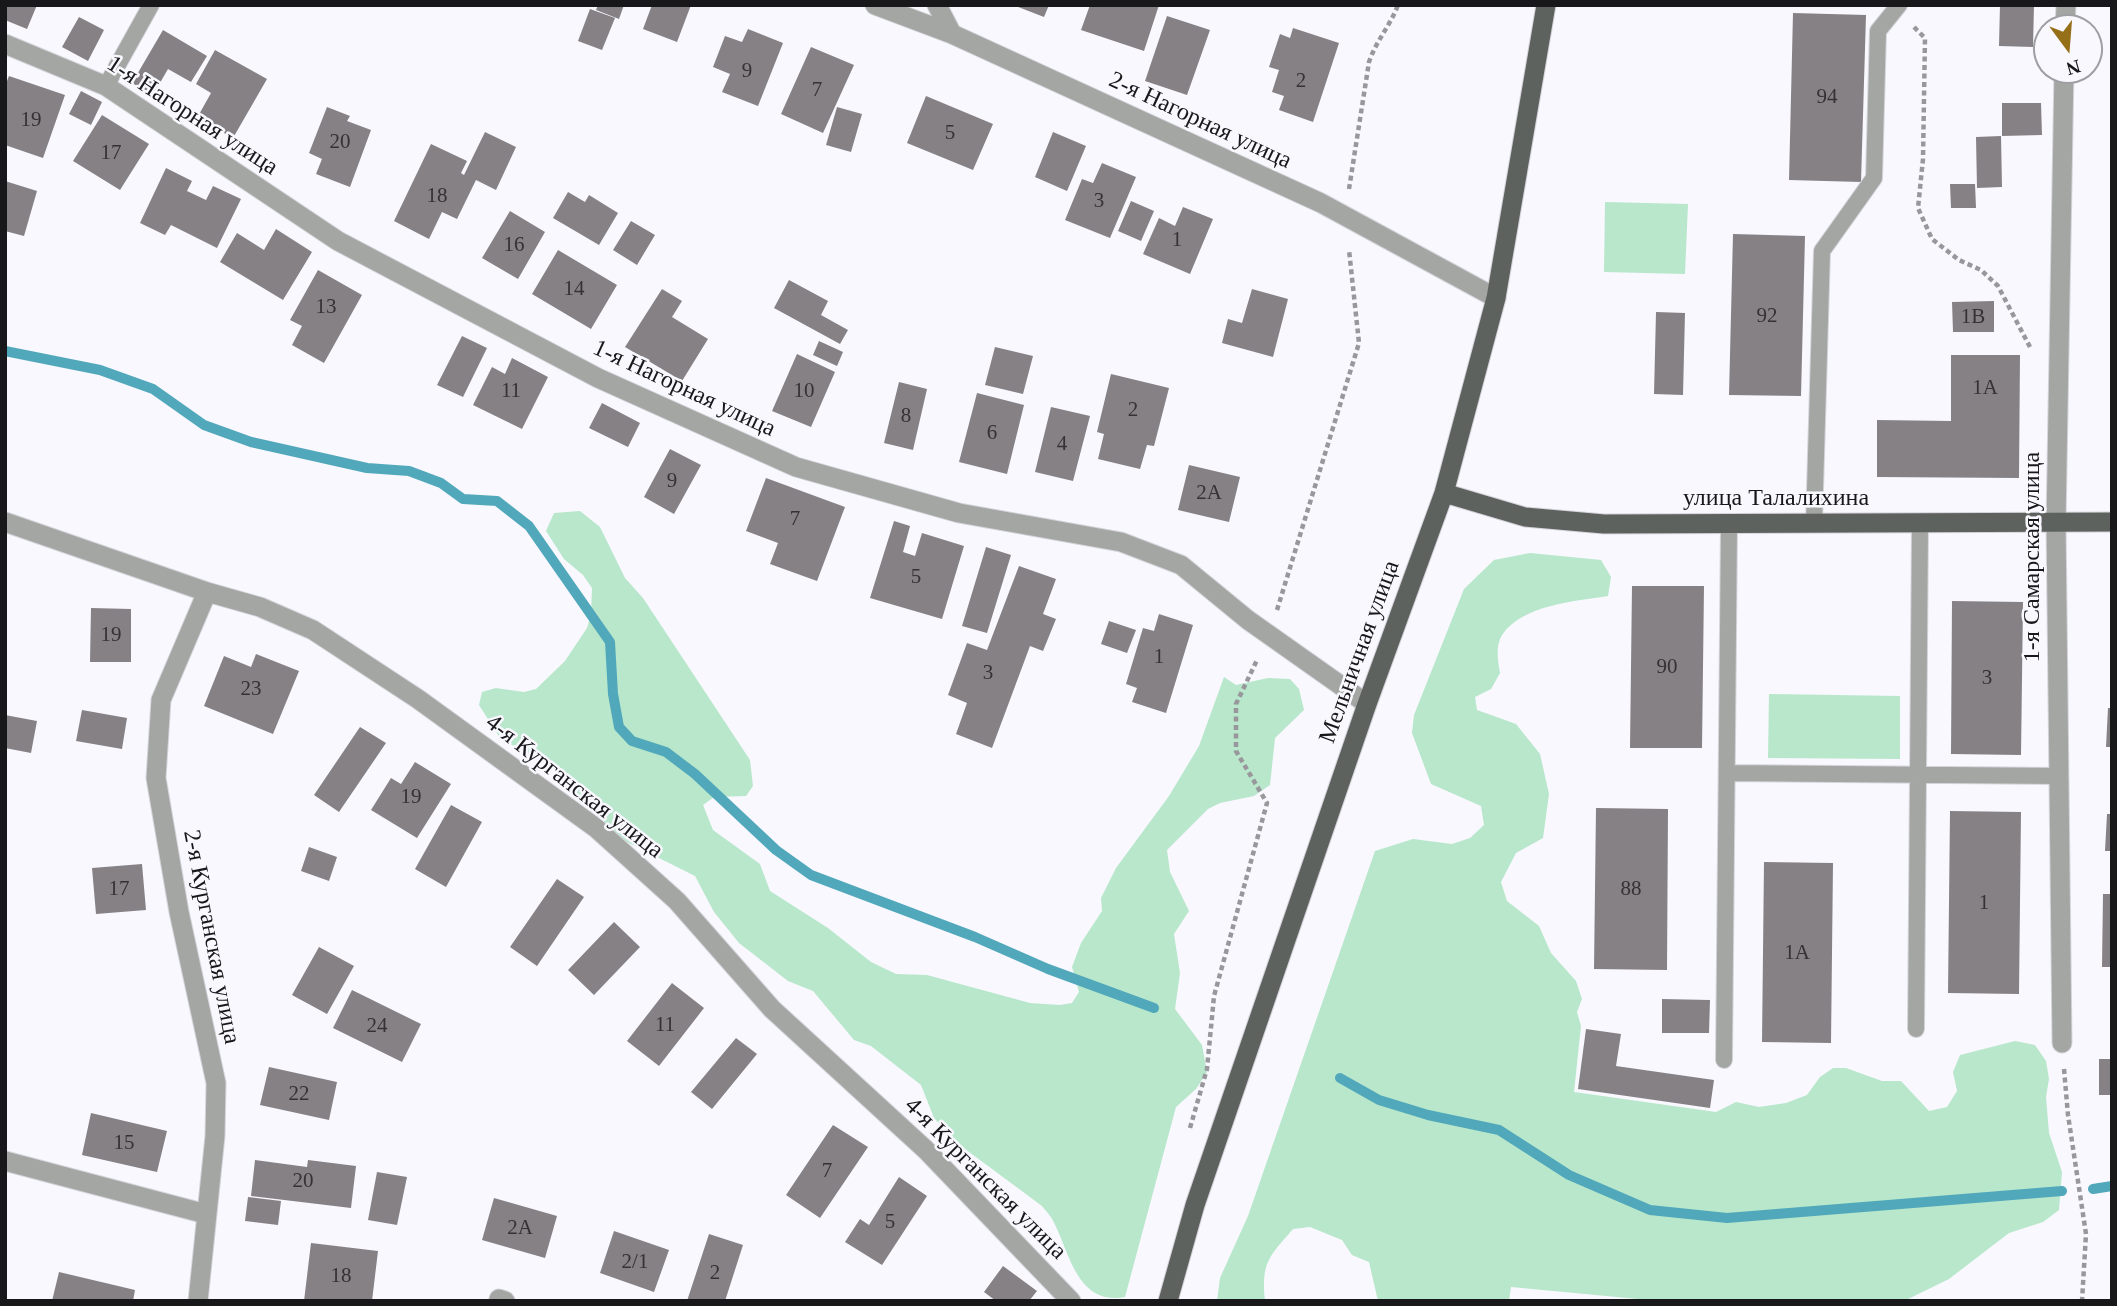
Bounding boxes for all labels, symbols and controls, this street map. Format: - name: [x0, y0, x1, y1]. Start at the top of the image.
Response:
- north arrow: [2033, 14, 2103, 84]
- street label: 1-я Нагорная улица: [101, 50, 283, 182]
- text: N: [2064, 56, 2083, 80]
- house number: 9: [742, 58, 752, 84]
- street label: 2-я Нагорная улица: [1104, 66, 1296, 176]
- house number: 2: [1296, 68, 1306, 94]
- house number: 7: [812, 77, 822, 103]
- house number: 94: [1816, 84, 1838, 110]
- house number: 19: [20, 107, 42, 133]
- house number: 5: [945, 120, 955, 146]
- house number: 20: [330, 129, 350, 155]
- house number: 17: [100, 140, 122, 166]
- house number: 18: [426, 183, 448, 209]
- house number: 3: [1094, 188, 1104, 214]
- house number: 1: [1172, 227, 1182, 253]
- house number: 16: [504, 232, 524, 258]
- house number: 14: [564, 276, 584, 302]
- house number: 13: [316, 294, 336, 320]
- house number: 92: [1756, 303, 1778, 329]
- house number: 1В: [1961, 304, 1985, 330]
- street label: 1-я Нагорная улица: [588, 334, 780, 444]
- house number: 1А: [1972, 375, 1998, 401]
- house number: 11: [501, 378, 521, 404]
- house number: 10: [794, 378, 814, 404]
- house number: 2: [1128, 397, 1138, 423]
- house number: 8: [901, 403, 911, 429]
- house number: 6: [987, 420, 997, 446]
- house number: 4: [1057, 431, 1067, 457]
- street label: 1-я Самарская улица: [2019, 452, 2047, 662]
- house number: 9: [667, 468, 677, 494]
- house number: 2А: [1196, 480, 1222, 506]
- street label: улица Талалихина: [1683, 485, 1869, 513]
- house number: 7: [790, 506, 800, 532]
- street label: Мельничная улица: [1314, 557, 1406, 747]
- house number: 5: [911, 564, 921, 590]
- house number: 19: [100, 622, 122, 648]
- house number: 1: [1154, 644, 1164, 670]
- house number: 90: [1656, 654, 1678, 680]
- house number: 3: [983, 660, 993, 686]
- house number: 3: [1982, 665, 1992, 691]
- house number: 23: [240, 676, 262, 702]
- street label: 4-я Курганская улица: [479, 709, 669, 865]
- house number: 19: [400, 784, 422, 810]
- street label: 2-я Курганская улица: [176, 828, 246, 1046]
- house number: 17: [108, 876, 130, 902]
- house number: 88: [1620, 876, 1642, 902]
- house number: 1: [1979, 890, 1989, 916]
- house number: 1А: [1784, 940, 1810, 966]
- house number: 11: [655, 1012, 675, 1038]
- house number: 24: [366, 1013, 388, 1039]
- house number: 22: [288, 1081, 310, 1107]
- street label: 4-я Курганская улица: [898, 1092, 1072, 1266]
- house number: 15: [114, 1130, 134, 1156]
- house number: 7: [822, 1158, 832, 1184]
- house number: 20: [292, 1168, 314, 1194]
- house number: 5: [885, 1209, 895, 1235]
- house number: 2А: [507, 1215, 533, 1241]
- house number: 2/1: [622, 1249, 648, 1275]
- house number: 2: [710, 1260, 720, 1286]
- house number: 18: [330, 1263, 352, 1289]

